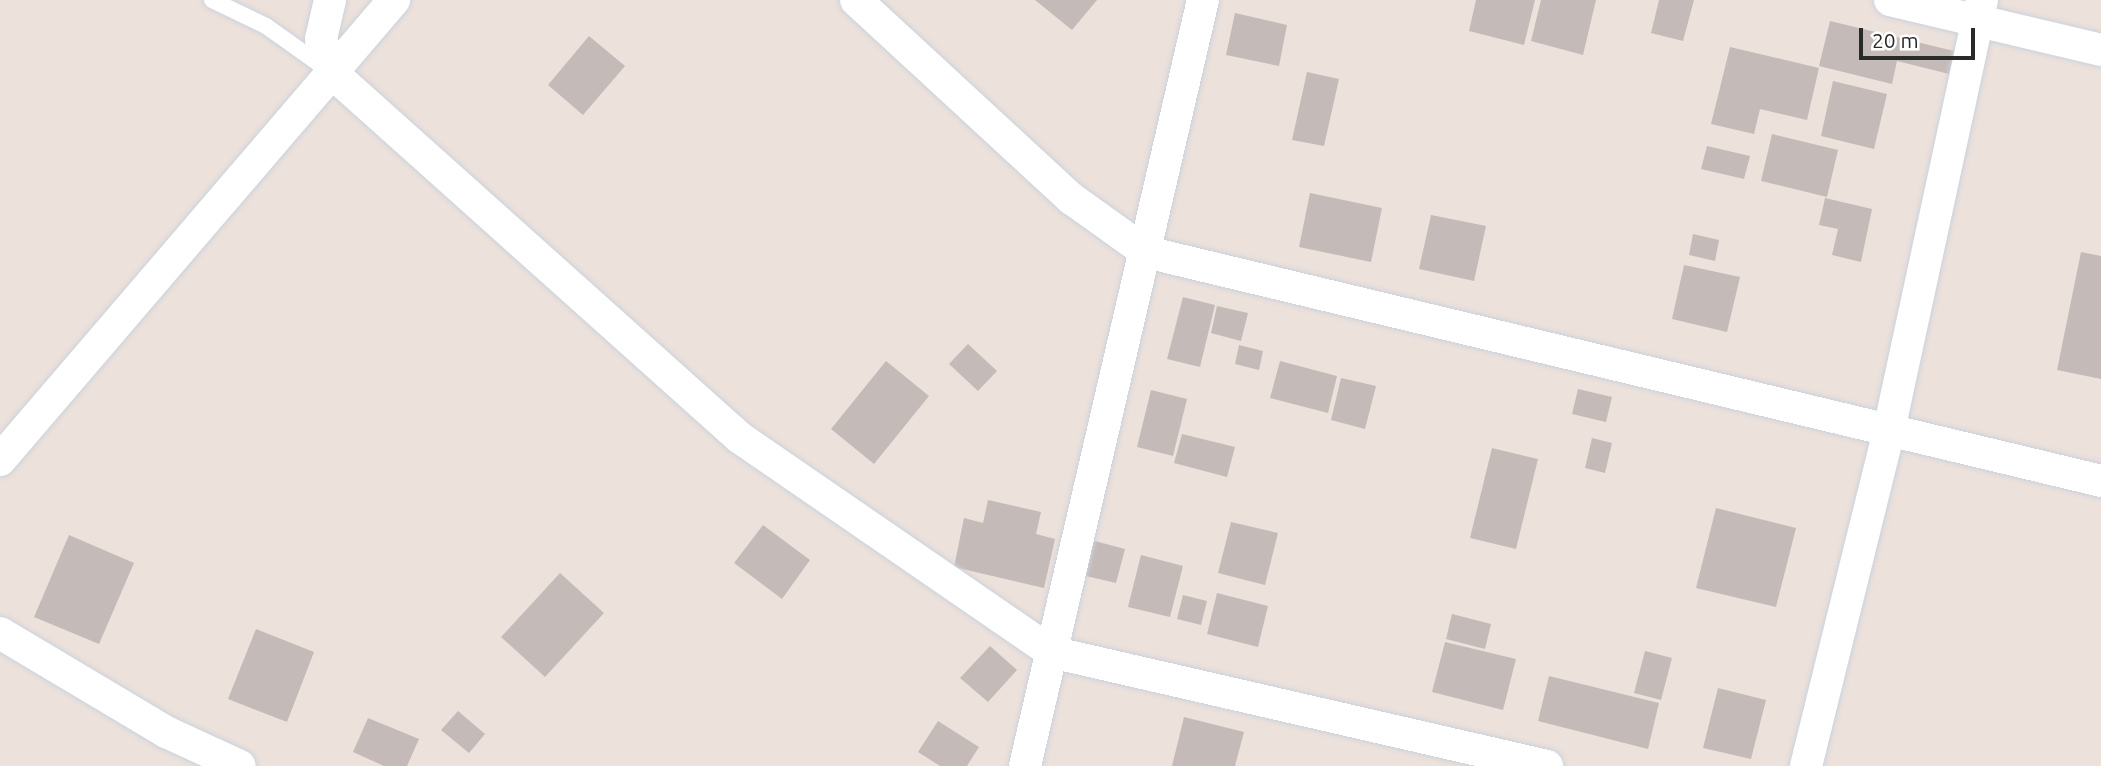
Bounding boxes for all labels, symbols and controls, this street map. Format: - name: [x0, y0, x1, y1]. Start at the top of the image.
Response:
- scale bar: [1863, 14, 1979, 58]
- text: 20 m: [1872, 28, 1919, 52]

